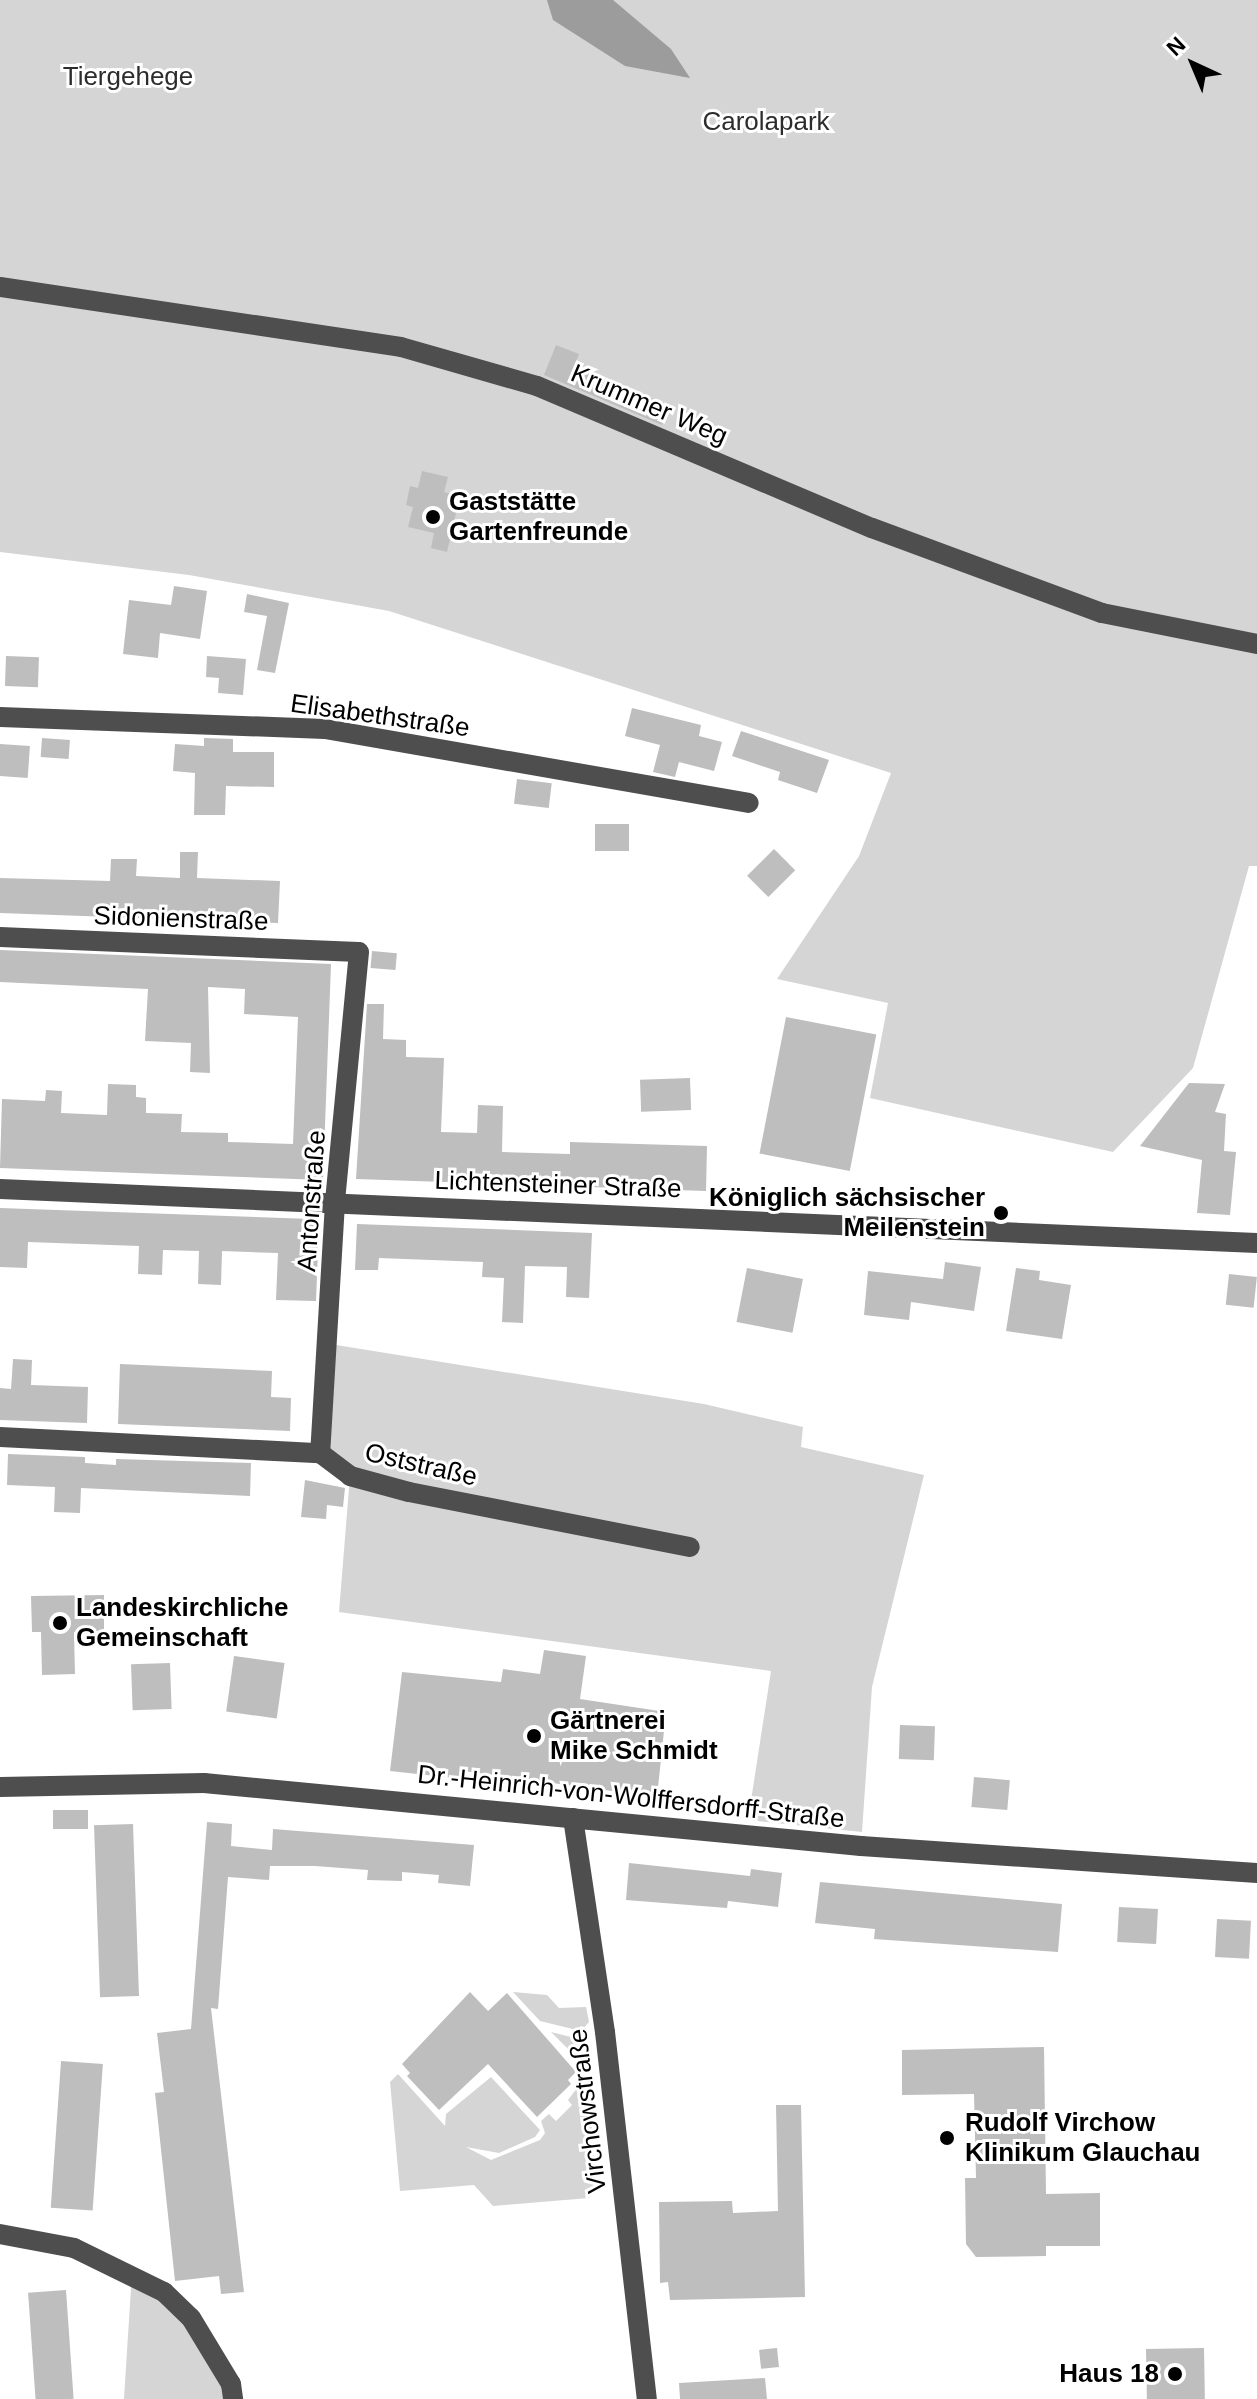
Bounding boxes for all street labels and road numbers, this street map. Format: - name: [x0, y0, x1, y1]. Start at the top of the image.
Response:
- street label: Krummer Weg: [566, 358, 732, 452]
- street label: Elisabethstraße: [288, 688, 472, 744]
- street label: Sidonienstraße: [93, 900, 269, 938]
- street label: Antonstraße: [291, 1129, 333, 1273]
- street label: Lichtensteiner Straße: [434, 1165, 682, 1205]
- street label: Oststraße: [362, 1437, 480, 1493]
- street label: Dr.-Heinrich-von-Wolffersdorff-Straße: [416, 1759, 846, 1835]
- street label: Virchowstraße: [562, 2027, 614, 2195]

